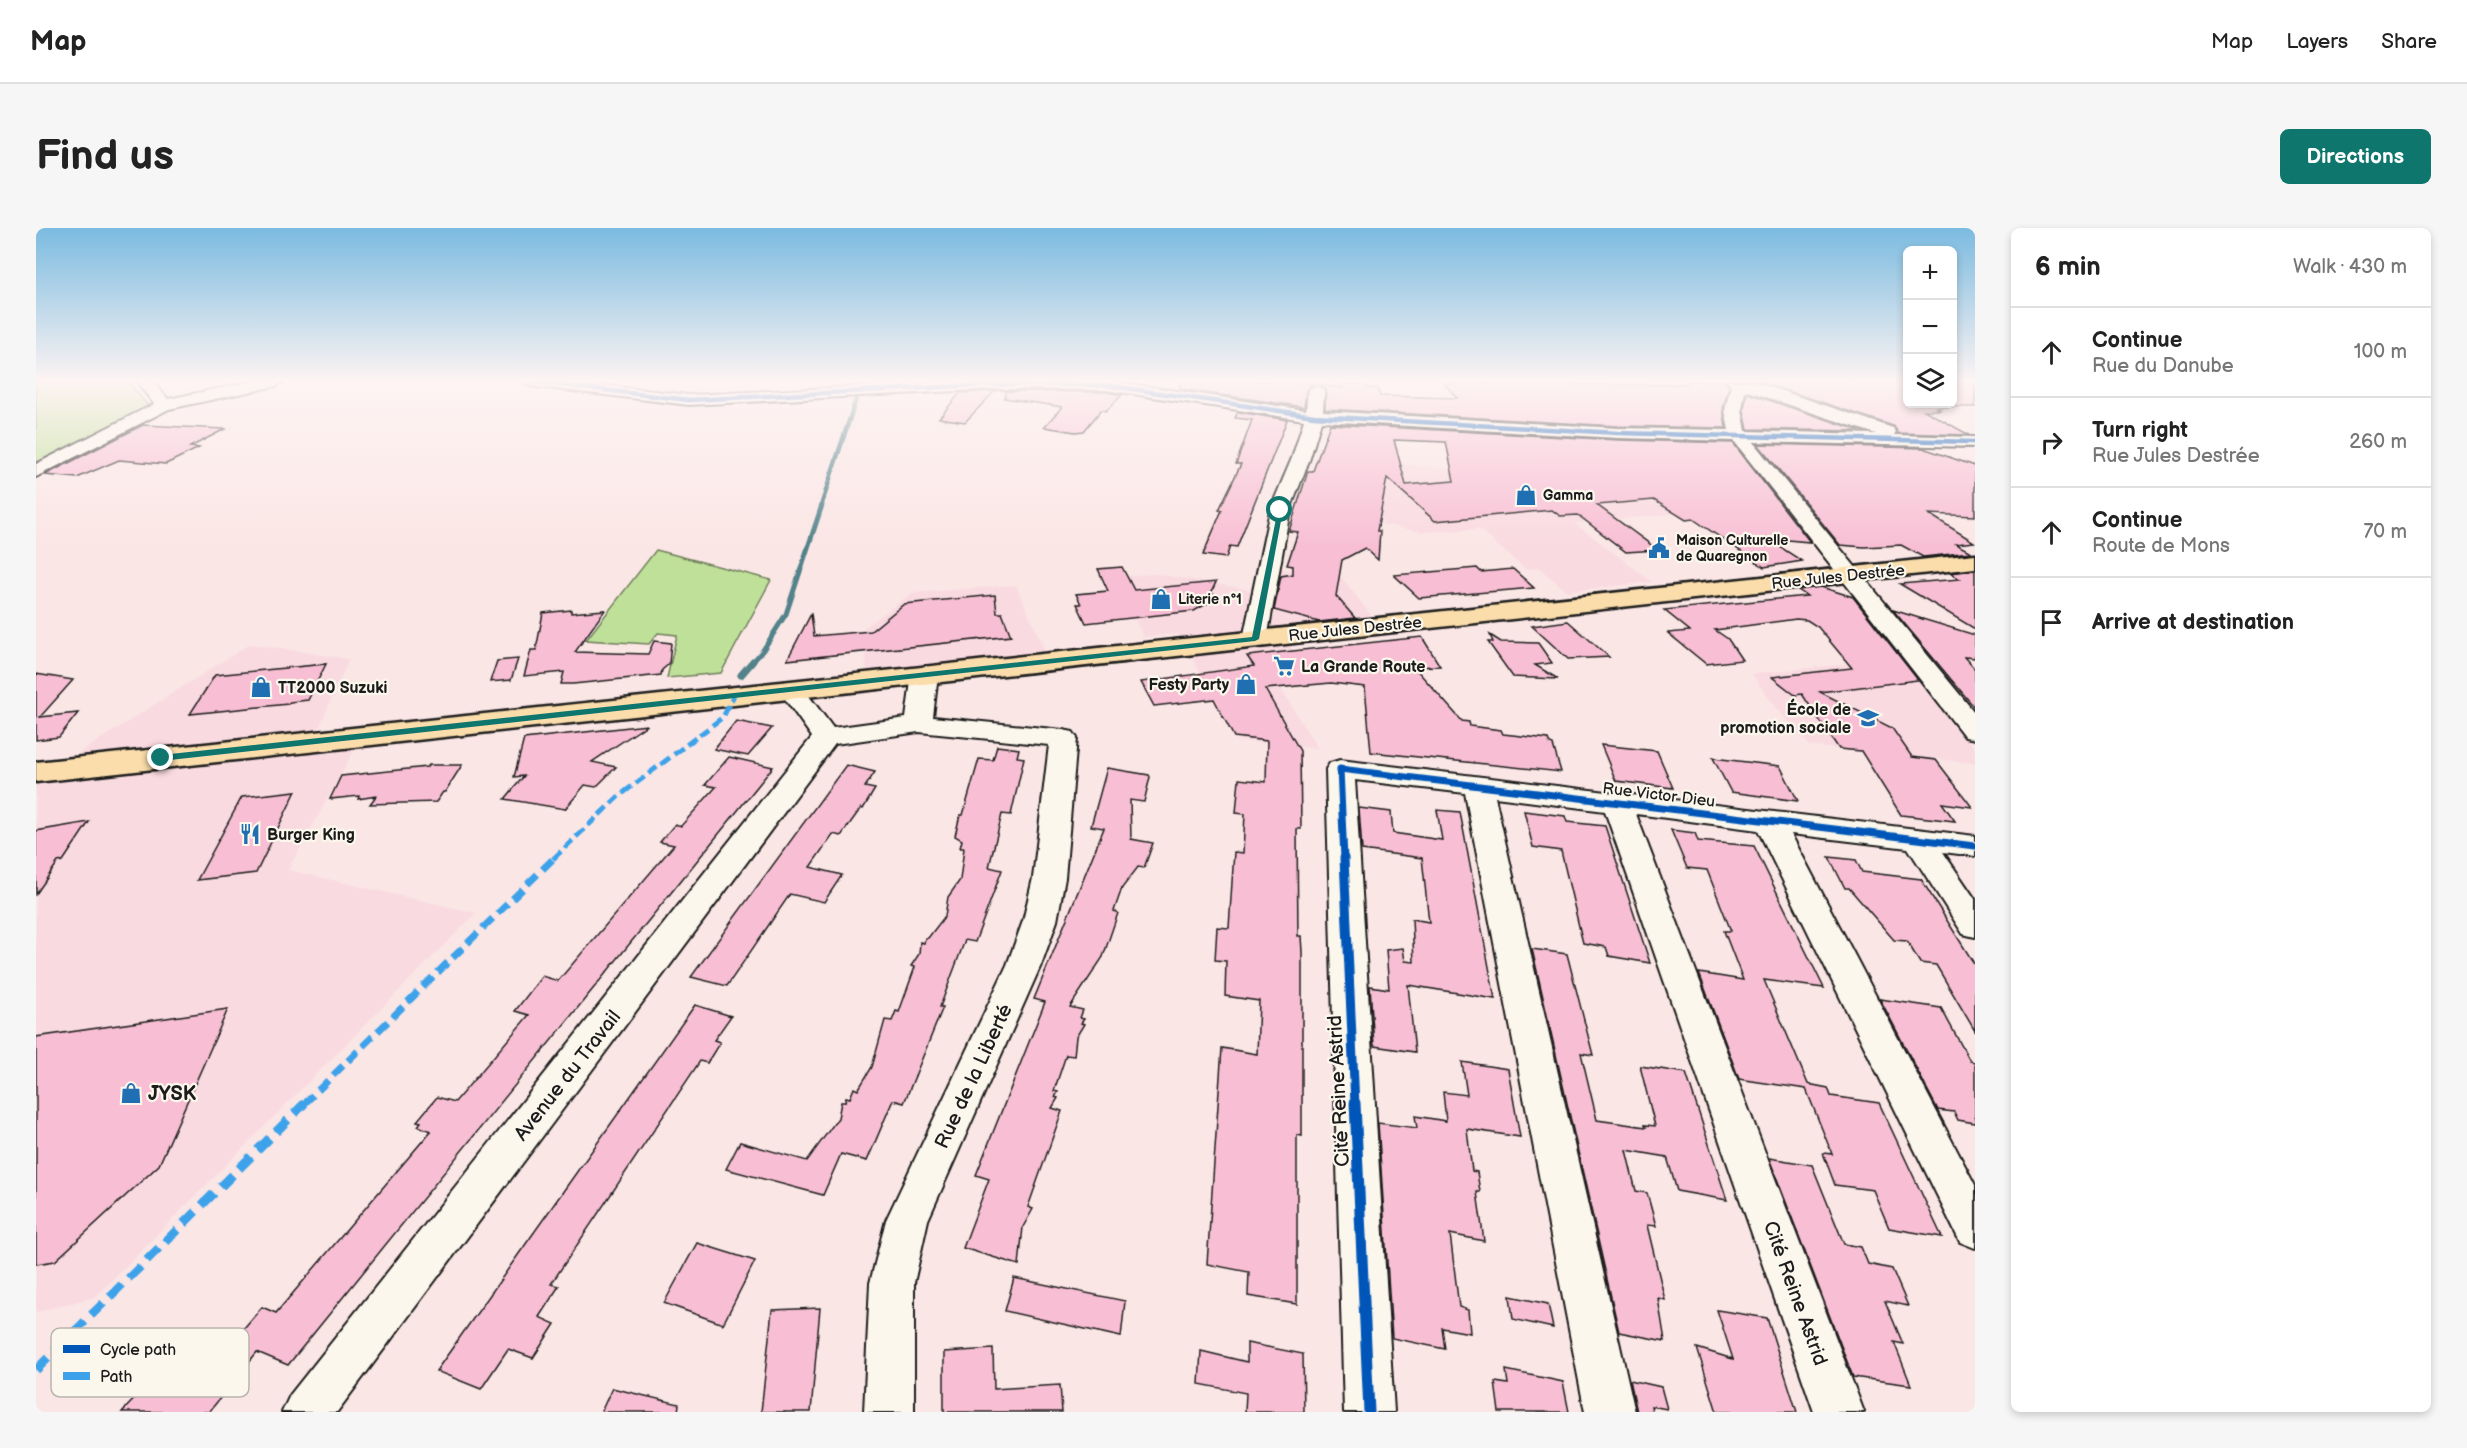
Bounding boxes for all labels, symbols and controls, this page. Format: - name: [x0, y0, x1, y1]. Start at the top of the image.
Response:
- text: Map: [30, 25, 86, 58]
- text: Map: [2211, 29, 2253, 54]
- text: Layers: [2286, 29, 2348, 54]
- text: Share: [2381, 29, 2437, 54]
- button: Directions: [2280, 129, 2431, 184]
- text: Find us: [36, 131, 174, 182]
- map controls: [1903, 246, 1957, 408]
- button: +: [1903, 246, 1957, 300]
- text: 6 min: [2035, 252, 2101, 283]
- text: Walk · 430 m: [2293, 255, 2407, 279]
- button: −: [1903, 300, 1957, 354]
- text: Continue: [2092, 327, 2182, 354]
- icon: ahead: [2035, 336, 2068, 369]
- text: 100 m: [2354, 340, 2407, 364]
- button: layers: [1903, 354, 1957, 408]
- text: Rue du Danube: [2092, 354, 2234, 378]
- text: Turn right: [2092, 417, 2188, 444]
- icon: right: [2035, 426, 2068, 459]
- text: 260 m: [2349, 430, 2407, 454]
- text: Rue Jules Destrée: [2092, 444, 2260, 468]
- shop icon: Gamma: [1514, 483, 1538, 507]
- place label: Gamma: [1543, 487, 1593, 504]
- route start: [1266, 496, 1292, 522]
- text: Continue: [2092, 507, 2182, 534]
- icon: ahead: [2035, 516, 2068, 549]
- text: 70 m: [2363, 520, 2407, 544]
- place label: Maison Culturelle de Quaregnon: [1676, 532, 1788, 565]
- text: Route de Mons: [2092, 534, 2230, 558]
- public building icon: Maison Culturelle de Quaregnon: [1647, 536, 1671, 560]
- street label: Rue Jules Destrée: [1771, 561, 1906, 594]
- shop icon: Literie n°1: [1149, 587, 1173, 611]
- place label: Literie n°1: [1178, 591, 1242, 608]
- icon: arrive: [2035, 606, 2068, 639]
- text: Arrive at destination: [2092, 609, 2294, 636]
- street label: Rue Jules Destrée: [1288, 613, 1423, 646]
- supermarket icon: La Grande Route: [1272, 654, 1296, 678]
- place label: La Grande Route: [1301, 658, 1426, 677]
- shop icon: Festy Party: [1234, 672, 1258, 696]
- shop icon: TT2000 Suzuki: [249, 675, 273, 699]
- place label: Festy Party: [1148, 676, 1230, 695]
- place label: TT2000 Suzuki: [278, 679, 388, 698]
- place label: École de promotion sociale: [1720, 698, 1851, 738]
- school or university icon: École de promotion sociale: [1856, 706, 1880, 730]
- route end: [147, 744, 173, 770]
- street label: Rue Victor Dieu: [1601, 779, 1716, 812]
- restaurant icon: Burger King: [238, 822, 262, 846]
- place label: Burger King: [267, 826, 355, 845]
- street label: Rue de la Liberté: [930, 1000, 1018, 1153]
- street label: Avenue du Travail: [509, 1006, 626, 1146]
- street label: Cité Reine Astrid: [1323, 1014, 1355, 1168]
- shop icon: JYSK: [119, 1081, 143, 1105]
- place label: JYSK: [148, 1082, 197, 1106]
- street label: Cité Reine Astrid: [1758, 1218, 1832, 1369]
- legend: [51, 1328, 249, 1397]
- text: Cycle path: [100, 1341, 176, 1360]
- text: Path: [100, 1368, 132, 1387]

